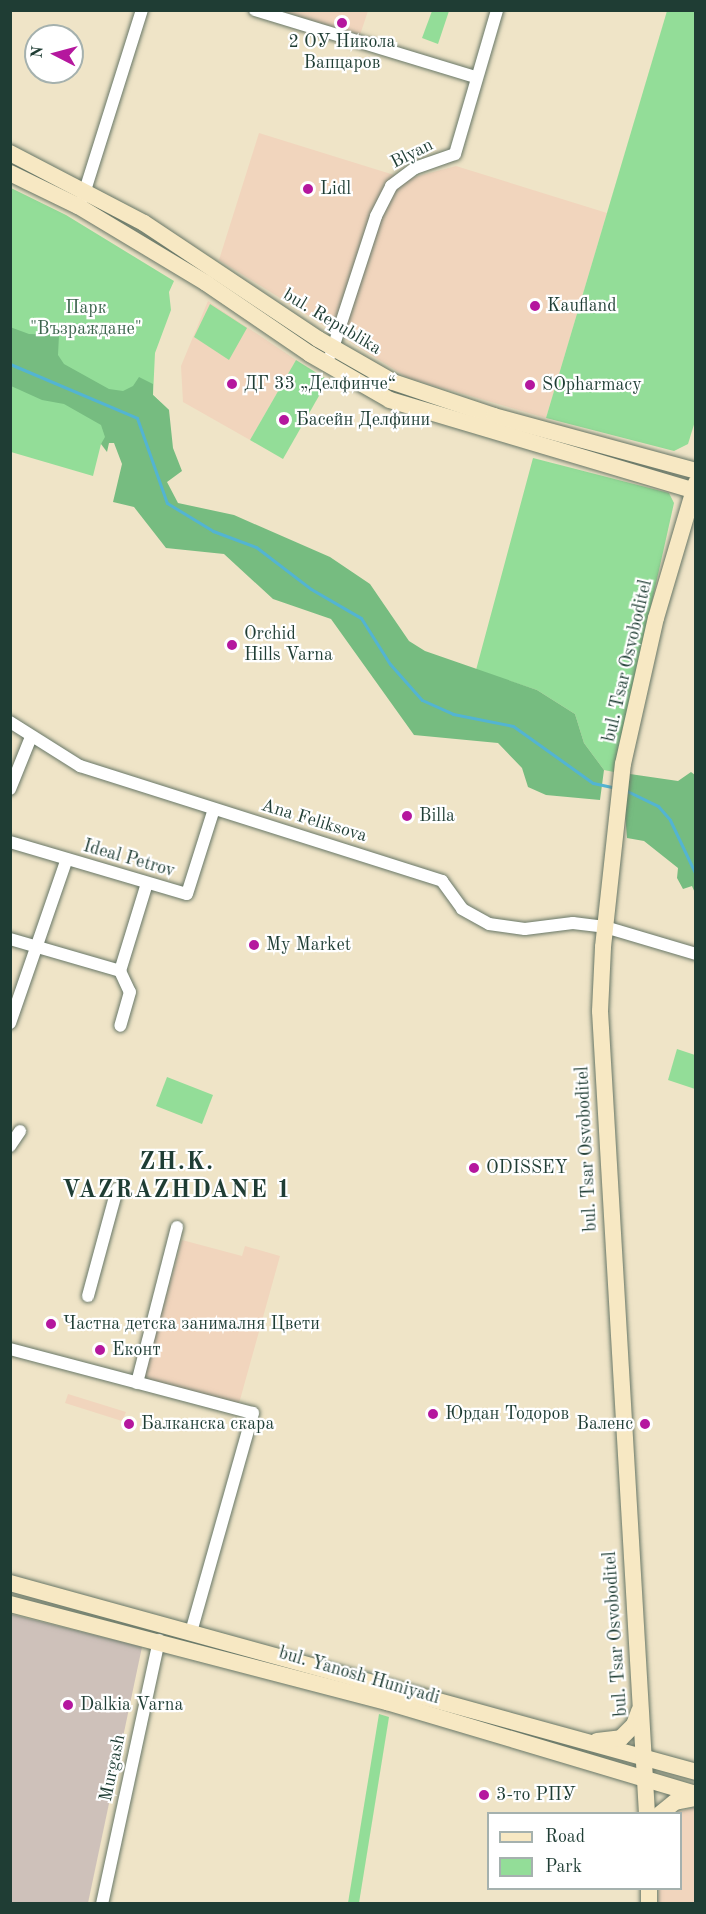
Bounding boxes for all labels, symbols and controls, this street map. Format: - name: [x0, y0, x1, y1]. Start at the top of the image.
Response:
- marker: 2 ОУ Никола Вапцаров: [335, 16, 349, 30]
- north arrow: [24, 24, 84, 84]
- place label: 2 ОУ Никола Вапцаров: [289, 32, 395, 74]
- text: N: [29, 45, 47, 59]
- street label: Blyan: [387, 134, 437, 174]
- place label: Lidl: [320, 178, 351, 200]
- marker: Lidl: [301, 182, 315, 196]
- street label: bul. Republika: [279, 284, 385, 360]
- place label: Kaufland: [547, 295, 617, 317]
- park label: Парк "Възраждане": [30, 298, 142, 340]
- marker: Kaufland: [528, 299, 542, 313]
- place label: ДГ 33 „Делфинче“: [244, 373, 396, 395]
- place label: SOpharmacy: [542, 374, 642, 396]
- marker: ДГ 33 „Делфинче“: [225, 377, 239, 391]
- marker: SOpharmacy: [523, 378, 537, 392]
- place label: Басейн Делфини: [296, 409, 430, 431]
- marker: Басейн Делфини: [277, 413, 291, 427]
- street label: bul. Tsar Osvoboditel: [599, 578, 657, 744]
- place label: Orchid Hills Varna: [244, 624, 333, 666]
- marker: Orchid Hills Varna: [225, 638, 239, 652]
- street label: Ana Feliksova: [258, 795, 370, 847]
- place label: Billa: [419, 805, 455, 827]
- marker: Billa: [400, 809, 414, 823]
- street label: Ideal Petrov: [81, 836, 177, 882]
- place label: My Market: [266, 934, 351, 956]
- marker: My Market: [247, 938, 261, 952]
- street label: bul. Tsar Osvoboditel: [572, 1066, 602, 1232]
- district label: ZH.K. VAZRAZHDANE 1: [62, 1150, 292, 1206]
- place label: ODISSEY: [486, 1157, 568, 1179]
- marker: ODISSEY: [467, 1161, 481, 1175]
- place label: Частна детска занималня Цвети: [63, 1313, 320, 1335]
- marker: Частна детска занималня Цвети: [44, 1317, 58, 1331]
- place label: Еконт: [112, 1339, 161, 1361]
- marker: Еконт: [93, 1343, 107, 1357]
- place label: Юрдан Тодоров: [445, 1403, 569, 1425]
- marker: Юрдан Тодоров: [426, 1407, 440, 1421]
- place label: Балканска скара: [141, 1413, 274, 1435]
- place label: Валенс: [577, 1413, 633, 1435]
- marker: Балканска скара: [122, 1417, 136, 1431]
- marker: Валенс: [638, 1417, 652, 1431]
- street label: bul. Tsar Osvoboditel: [599, 1551, 633, 1717]
- street label: bul. Yanosh Huniyadi: [276, 1643, 442, 1709]
- place label: Dalkia Varna: [80, 1694, 183, 1716]
- marker: Dalkia Varna: [61, 1698, 75, 1712]
- street label: Murgash: [95, 1732, 131, 1804]
- place label: 3-то РПУ: [496, 1784, 576, 1806]
- marker: 3-то РПУ: [477, 1788, 491, 1802]
- legend: [487, 1812, 682, 1890]
- text: Road: [545, 1828, 585, 1846]
- text: Park: [545, 1858, 582, 1876]

